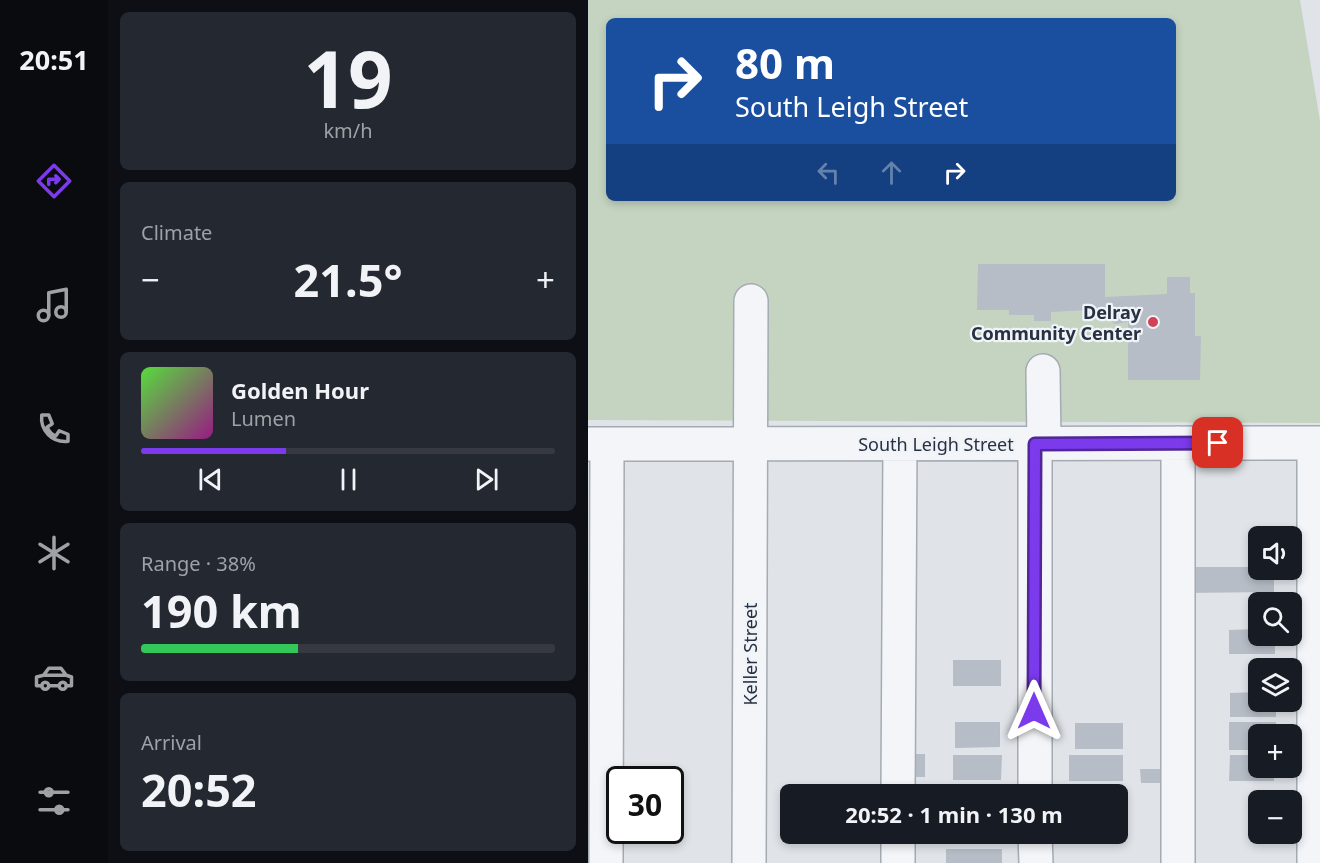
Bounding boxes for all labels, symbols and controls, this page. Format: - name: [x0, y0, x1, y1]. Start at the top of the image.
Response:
- text: 19: [303, 25, 393, 131]
- text: 80 m: [735, 34, 835, 91]
- text: 20:51: [19, 41, 89, 78]
- icon: right: [636, 42, 714, 120]
- text: South Leigh Street: [735, 88, 968, 125]
- text: km/h: [323, 117, 373, 144]
- icon: left: [812, 156, 845, 189]
- icon: ahead: [875, 156, 908, 189]
- icon: right: [938, 156, 971, 189]
- icon: directions: [33, 160, 75, 202]
- text: Climate: [141, 219, 212, 246]
- text: 21.5°: [294, 249, 402, 310]
- text: −: [141, 257, 160, 302]
- text: +: [536, 257, 555, 302]
- icon: music: [33, 284, 75, 326]
- place label: Delray Community Center: [971, 300, 1142, 345]
- marker: Delray Community Center: [1146, 315, 1160, 329]
- text: Golden Hour: [231, 375, 369, 405]
- text: Lumen: [231, 405, 296, 432]
- icon: phone: [33, 408, 75, 450]
- pin: [1192, 417, 1243, 468]
- icon: arrive: [1201, 426, 1234, 459]
- street label: South Leigh Street: [858, 432, 1014, 456]
- icon: previous: [194, 463, 227, 496]
- icon: pause: [332, 463, 365, 496]
- icon: next: [470, 463, 503, 496]
- map controls: [1248, 526, 1302, 844]
- button: sound: [1248, 526, 1302, 580]
- icon: climate: [33, 532, 75, 574]
- text: Range · 38%: [141, 550, 256, 577]
- text: 190 km: [141, 580, 302, 641]
- button: search: [1248, 592, 1302, 646]
- street label: Keller Street: [738, 602, 762, 706]
- icon: car: [33, 656, 75, 698]
- button: layers: [1248, 658, 1302, 712]
- position arrow: [1002, 679, 1066, 743]
- button: +: [1248, 724, 1302, 778]
- text: Arrival: [141, 729, 202, 756]
- text: 20:52: [141, 759, 257, 820]
- speed limit sign: 30: [606, 766, 684, 844]
- icon: filters: [33, 780, 75, 822]
- button: −: [1248, 790, 1302, 844]
- text: 20:52 · 1 min · 130 m: [845, 799, 1063, 829]

